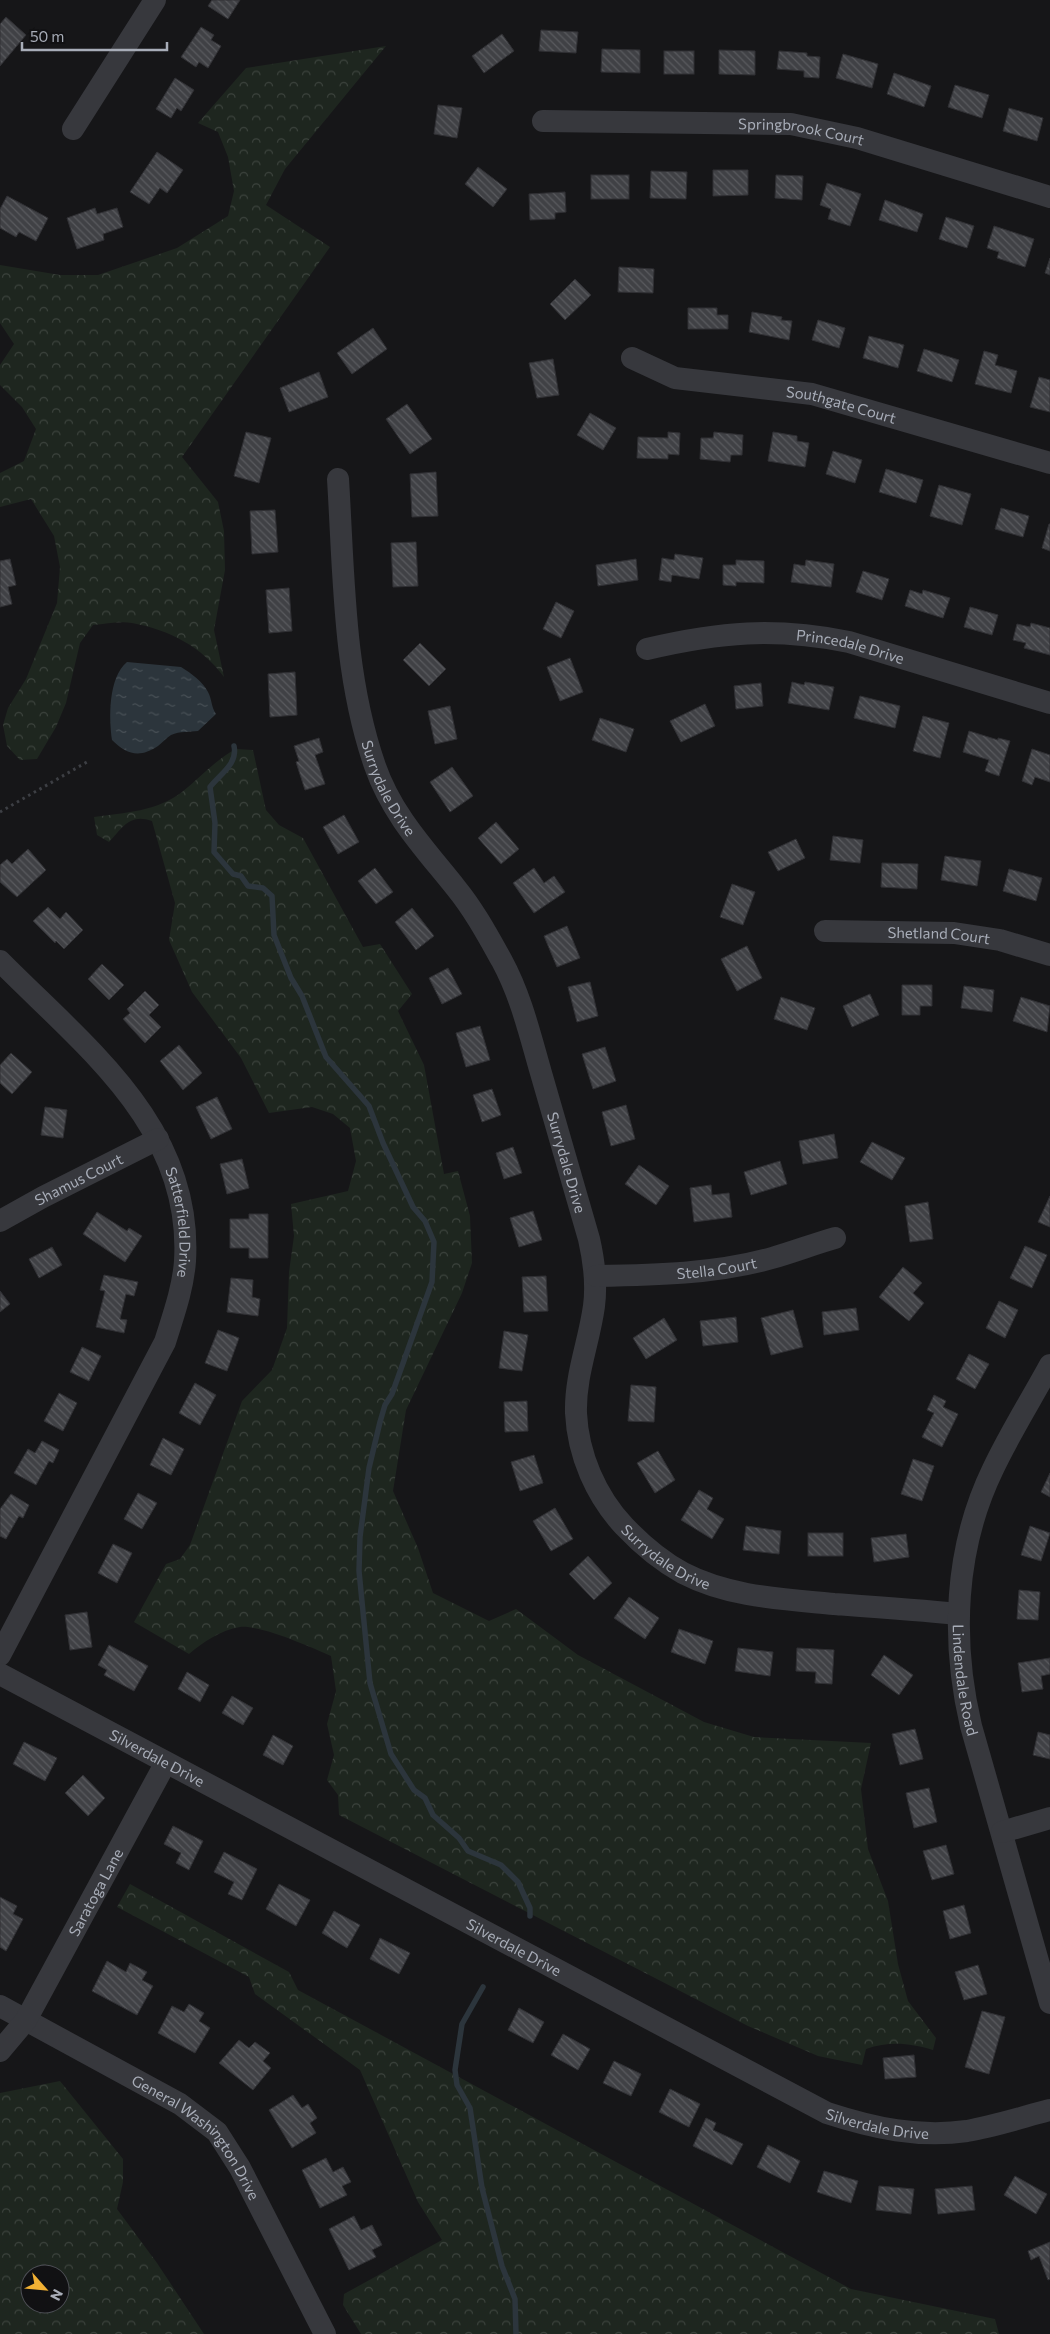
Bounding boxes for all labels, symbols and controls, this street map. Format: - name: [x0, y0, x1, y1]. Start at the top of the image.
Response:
- scale bar: [22, 20, 168, 52]
- text: 50 m: [30, 27, 64, 45]
- street label: Springbrook Court: [738, 114, 867, 149]
- street label: Southgate Court: [785, 382, 898, 427]
- street label: Princedale Drive: [795, 625, 907, 667]
- street label: Surrydale Drive: [358, 738, 420, 839]
- street label: Shetland Court: [887, 923, 991, 947]
- street label: Surrydale Drive: [544, 1110, 590, 1215]
- street label: Shamus Court: [31, 1149, 126, 1209]
- street label: Satterfield Drive: [162, 1164, 194, 1279]
- street label: Stella Court: [676, 1253, 758, 1282]
- street label: Surrydale Drive: [618, 1520, 713, 1593]
- street label: Lindendale Road: [950, 1624, 982, 1738]
- street label: Silverdale Drive: [107, 1725, 208, 1790]
- street label: Saratoga Lane: [64, 1845, 127, 1939]
- street label: Silverdale Drive: [463, 1914, 565, 1979]
- street label: General Washington Drive: [129, 2071, 264, 2203]
- street label: Silverdale Drive: [824, 2104, 929, 2142]
- north arrow: [20, 2264, 70, 2314]
- text: N: [47, 2287, 67, 2304]

